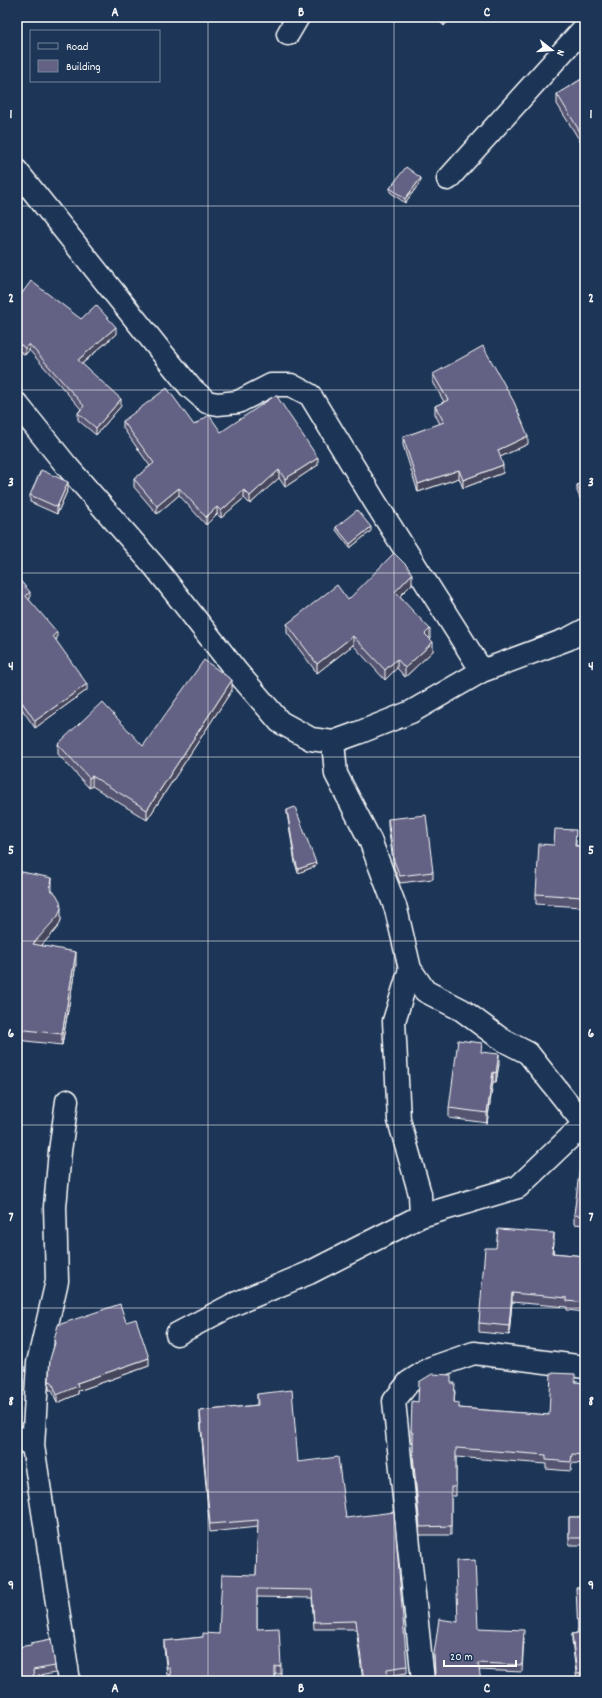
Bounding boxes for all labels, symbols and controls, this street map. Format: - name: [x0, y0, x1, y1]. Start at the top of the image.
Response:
- text: A: [111, 4, 119, 23]
- text: B: [298, 4, 304, 23]
- text: C: [484, 4, 491, 23]
- legend: [30, 30, 160, 82]
- north arrow: [532, 30, 572, 70]
- text: Road: [66, 39, 88, 56]
- text: N: [551, 47, 568, 58]
- text: Building: [66, 59, 101, 76]
- text: 1: [10, 106, 13, 125]
- text: 1: [590, 106, 593, 125]
- text: 2: [8, 290, 14, 309]
- text: 2: [588, 290, 594, 309]
- text: 3: [8, 474, 14, 493]
- text: 3: [588, 474, 594, 493]
- text: 4: [8, 658, 14, 677]
- text: 4: [588, 658, 594, 677]
- text: 5: [8, 842, 14, 861]
- text: 5: [588, 842, 594, 861]
- text: 6: [8, 1025, 15, 1044]
- text: 6: [588, 1025, 595, 1044]
- text: 7: [9, 1209, 14, 1228]
- text: 7: [589, 1209, 594, 1228]
- text: 8: [8, 1393, 14, 1412]
- text: 8: [588, 1393, 594, 1412]
- text: 9: [8, 1577, 14, 1596]
- text: 9: [588, 1577, 594, 1596]
- scale bar: [444, 1642, 516, 1668]
- text: 20 m: [450, 1649, 473, 1666]
- text: A: [111, 1680, 119, 1698]
- text: B: [298, 1680, 304, 1698]
- text: C: [484, 1680, 491, 1698]

